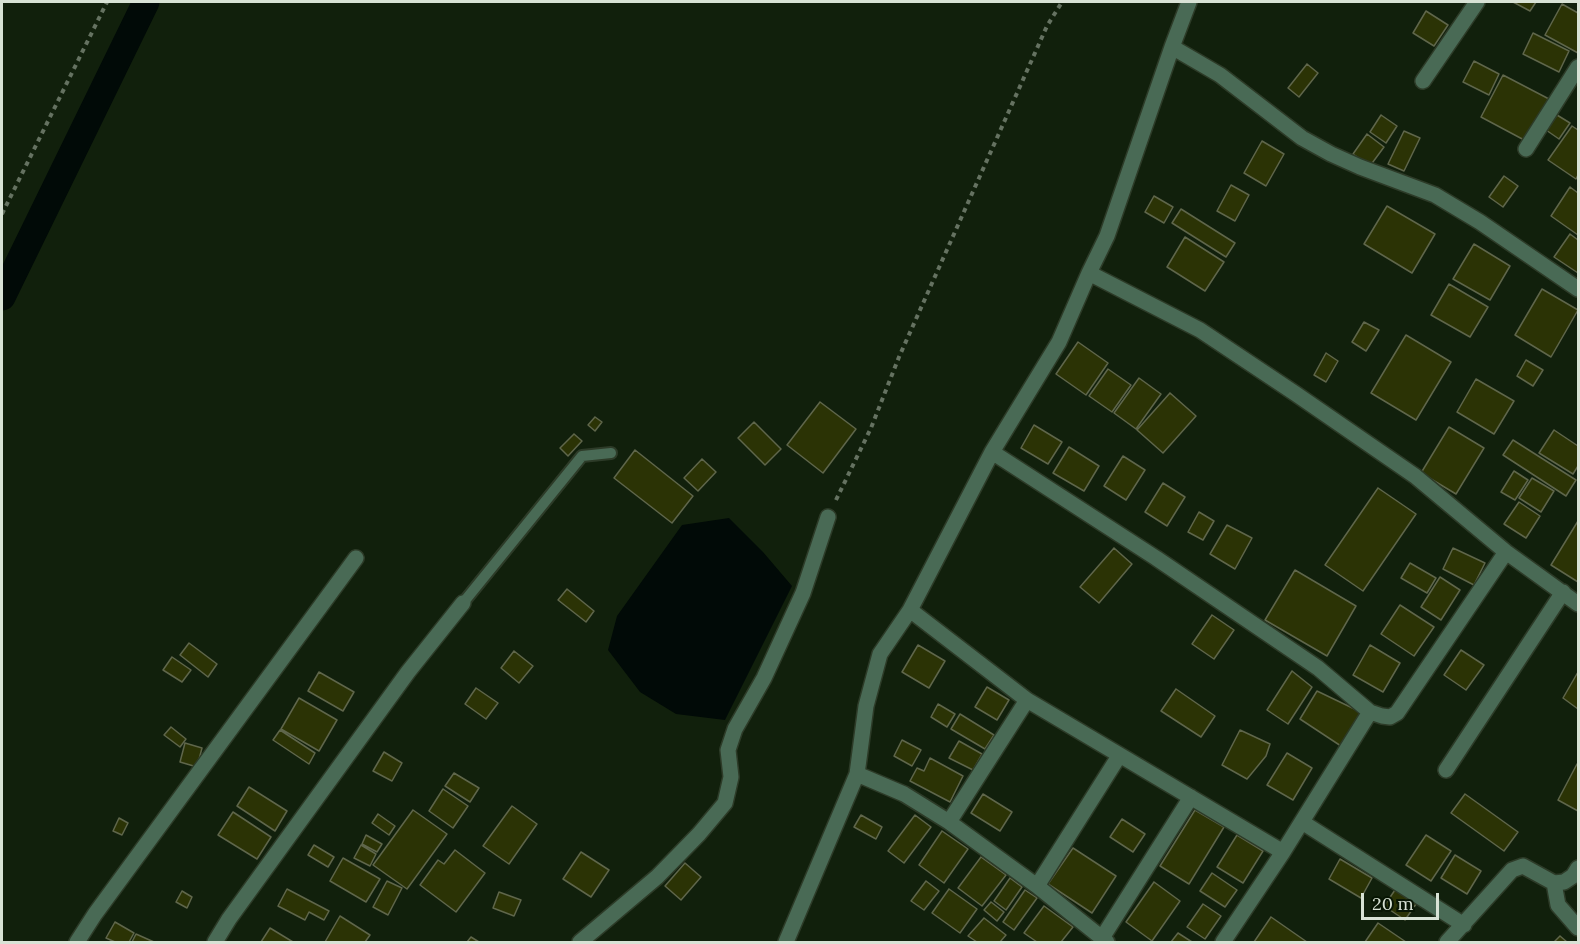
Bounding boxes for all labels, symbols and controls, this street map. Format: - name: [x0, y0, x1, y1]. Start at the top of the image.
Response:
- scale bar: [1364, 881, 1442, 919]
- text: 20 m: [1372, 892, 1414, 915]

